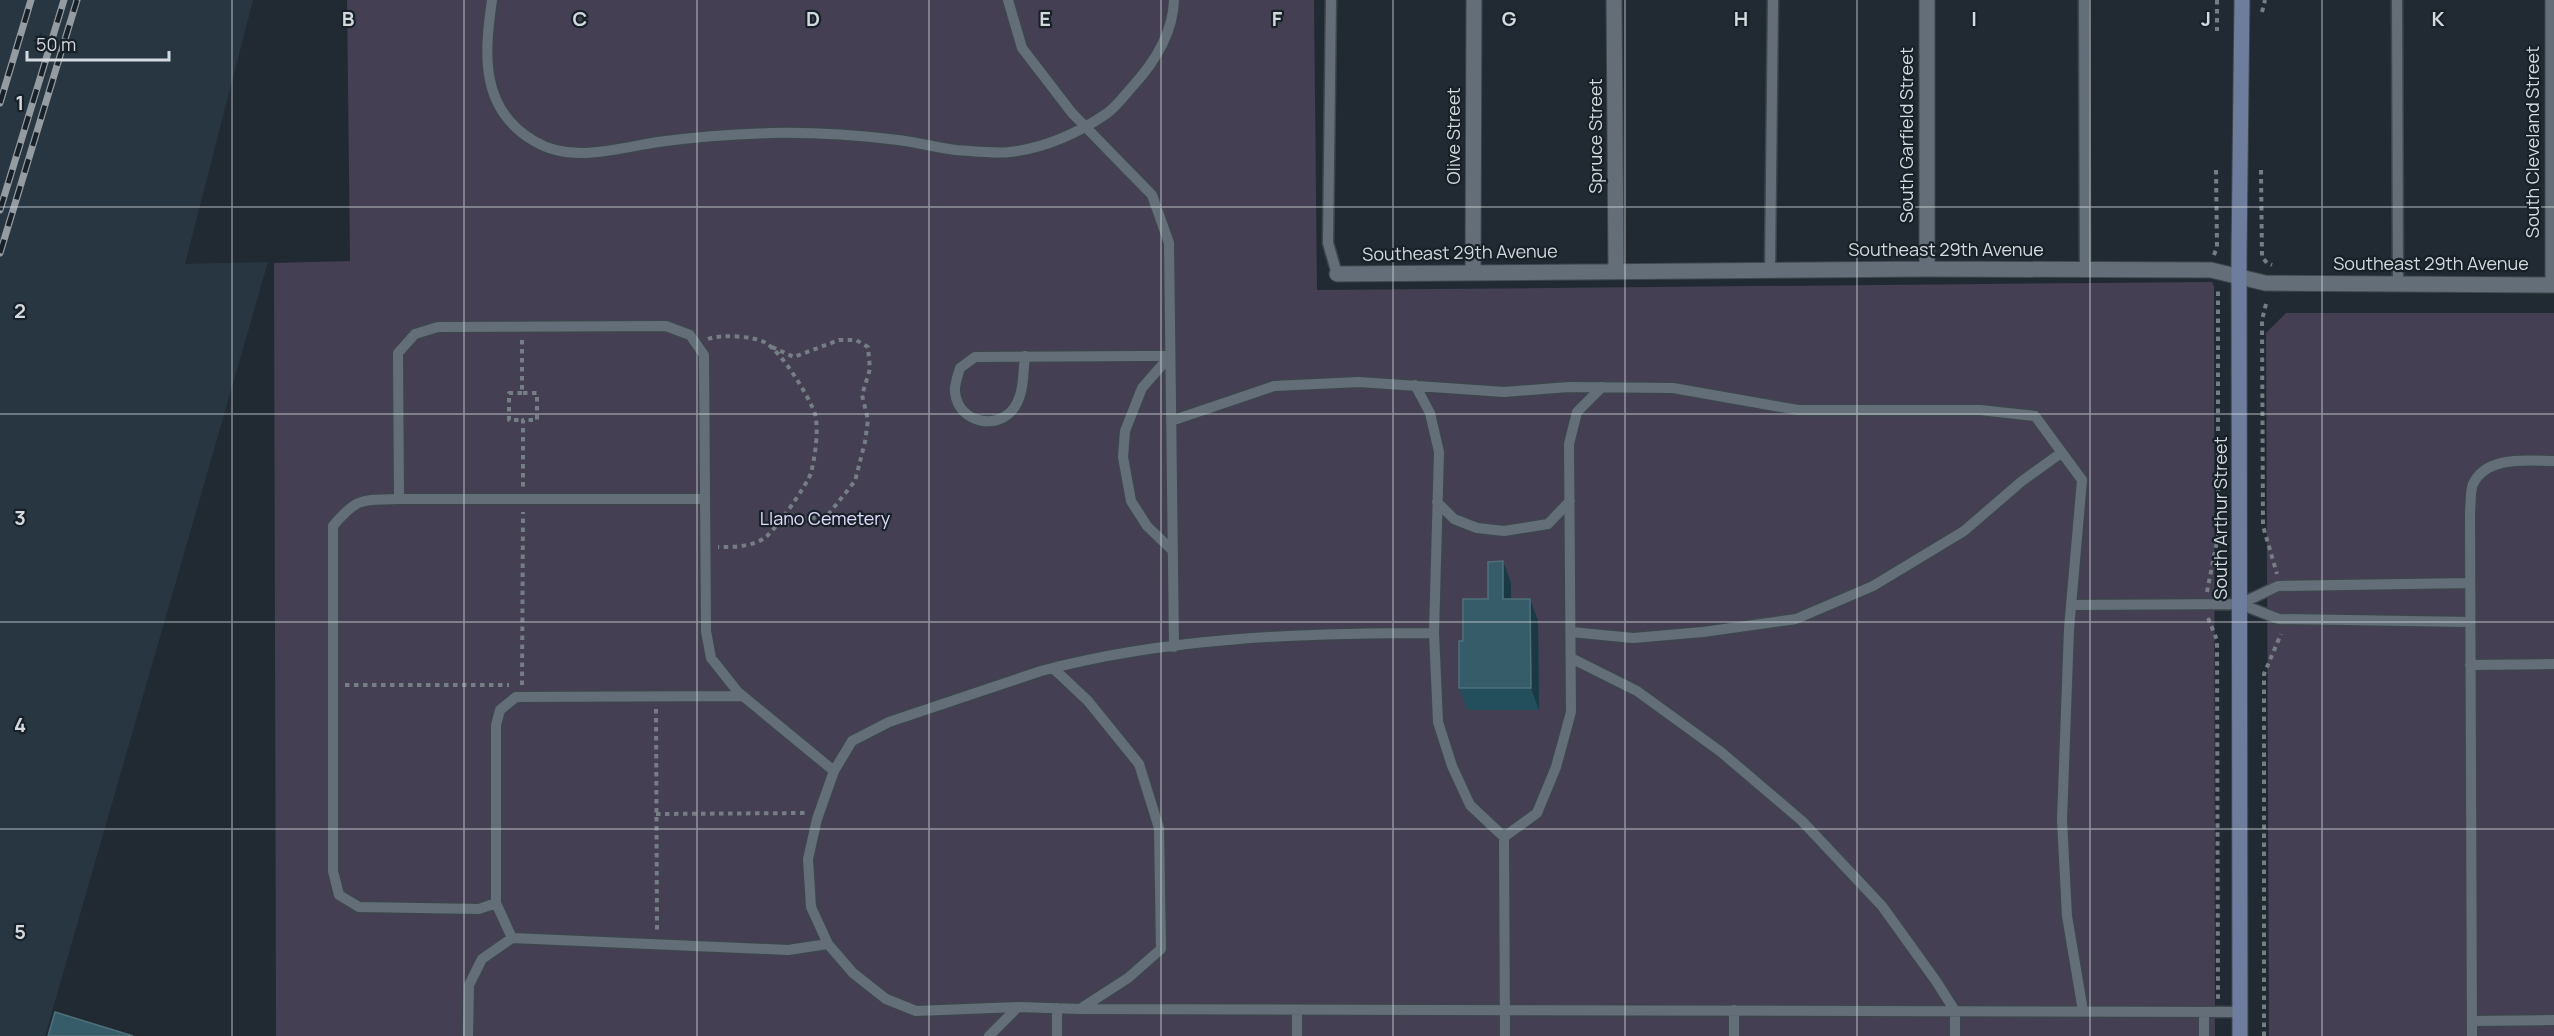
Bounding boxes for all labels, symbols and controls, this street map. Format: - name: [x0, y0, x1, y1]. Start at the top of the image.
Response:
- text: B: [342, 5, 355, 32]
- text: C: [573, 5, 587, 32]
- text: D: [806, 5, 820, 32]
- text: E: [1039, 5, 1051, 32]
- text: F: [1272, 5, 1283, 32]
- text: G: [1502, 5, 1517, 32]
- text: H: [1734, 5, 1748, 32]
- text: I: [1971, 5, 1977, 32]
- text: J: [2201, 5, 2211, 32]
- text: K: [2432, 5, 2445, 32]
- scale bar: [27, 24, 170, 62]
- text: 50 m: [36, 32, 76, 56]
- street label: South Cleveland Street: [2520, 46, 2544, 238]
- street label: South Garfield Street: [1894, 47, 1918, 223]
- street label: Spruce Street: [1583, 78, 1607, 194]
- street label: Olive Street: [1441, 87, 1465, 185]
- text: 1: [16, 89, 24, 116]
- street label: Southeast 29th Avenue: [1848, 237, 2044, 261]
- street label: Southeast 29th Avenue: [1362, 238, 1558, 266]
- street label: Southeast 29th Avenue: [2333, 251, 2529, 275]
- text: 2: [14, 297, 26, 324]
- street label: South Arthur Street: [2208, 436, 2232, 600]
- text: 3: [14, 504, 26, 531]
- park label: Llano Cemetery: [760, 506, 891, 530]
- text: 4: [14, 711, 26, 738]
- text: 5: [14, 918, 26, 945]

